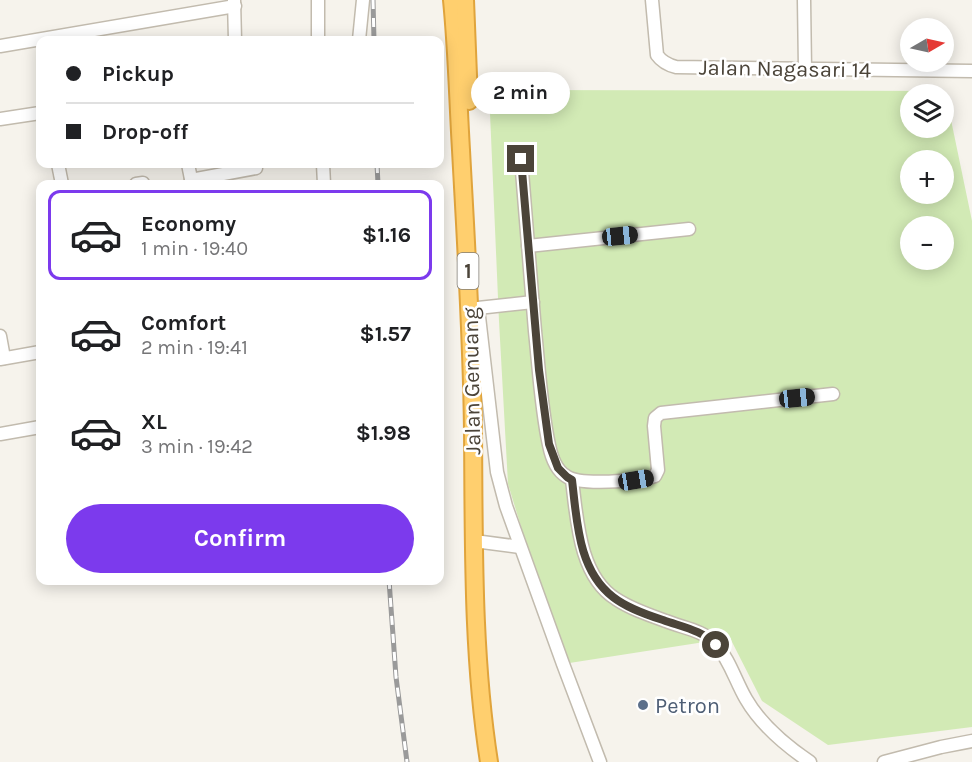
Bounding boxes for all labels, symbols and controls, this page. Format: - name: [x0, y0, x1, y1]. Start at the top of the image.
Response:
- north arrow: [900, 18, 954, 72]
- map controls: [900, 18, 954, 270]
- street label: Jalan Nagasari 14: [699, 54, 871, 84]
- text: Pickup: [102, 61, 174, 87]
- callout: 2 min: [472, 72, 570, 114]
- text: 2 min: [493, 81, 548, 104]
- button: layers: [900, 84, 954, 138]
- text: Drop-off: [102, 119, 188, 145]
- route end: [507, 145, 534, 172]
- button: +: [900, 150, 954, 204]
- icon: car: [69, 208, 123, 262]
- text: Economy: [141, 211, 236, 237]
- button: −: [900, 216, 954, 270]
- text: $1.16: [362, 222, 411, 248]
- car: [601, 225, 639, 247]
- text: 1 min · 19:40: [141, 237, 248, 260]
- road number: 1: [458, 253, 478, 289]
- street label: Jalan Genuang: [458, 306, 486, 455]
- icon: car: [69, 307, 123, 361]
- text: Comfort: [141, 310, 226, 336]
- text: $1.57: [360, 321, 411, 347]
- text: 2 min · 19:41: [141, 336, 248, 359]
- car: [778, 387, 816, 409]
- icon: car: [69, 406, 123, 460]
- text: XL: [141, 409, 167, 435]
- text: $1.98: [356, 420, 411, 446]
- text: 3 min · 19:42: [141, 435, 253, 458]
- car: [617, 468, 655, 492]
- button: Confirm: [66, 504, 414, 573]
- route start: [702, 631, 729, 658]
- place label: Petron: [655, 693, 720, 719]
- marker: Petron: [636, 698, 650, 712]

